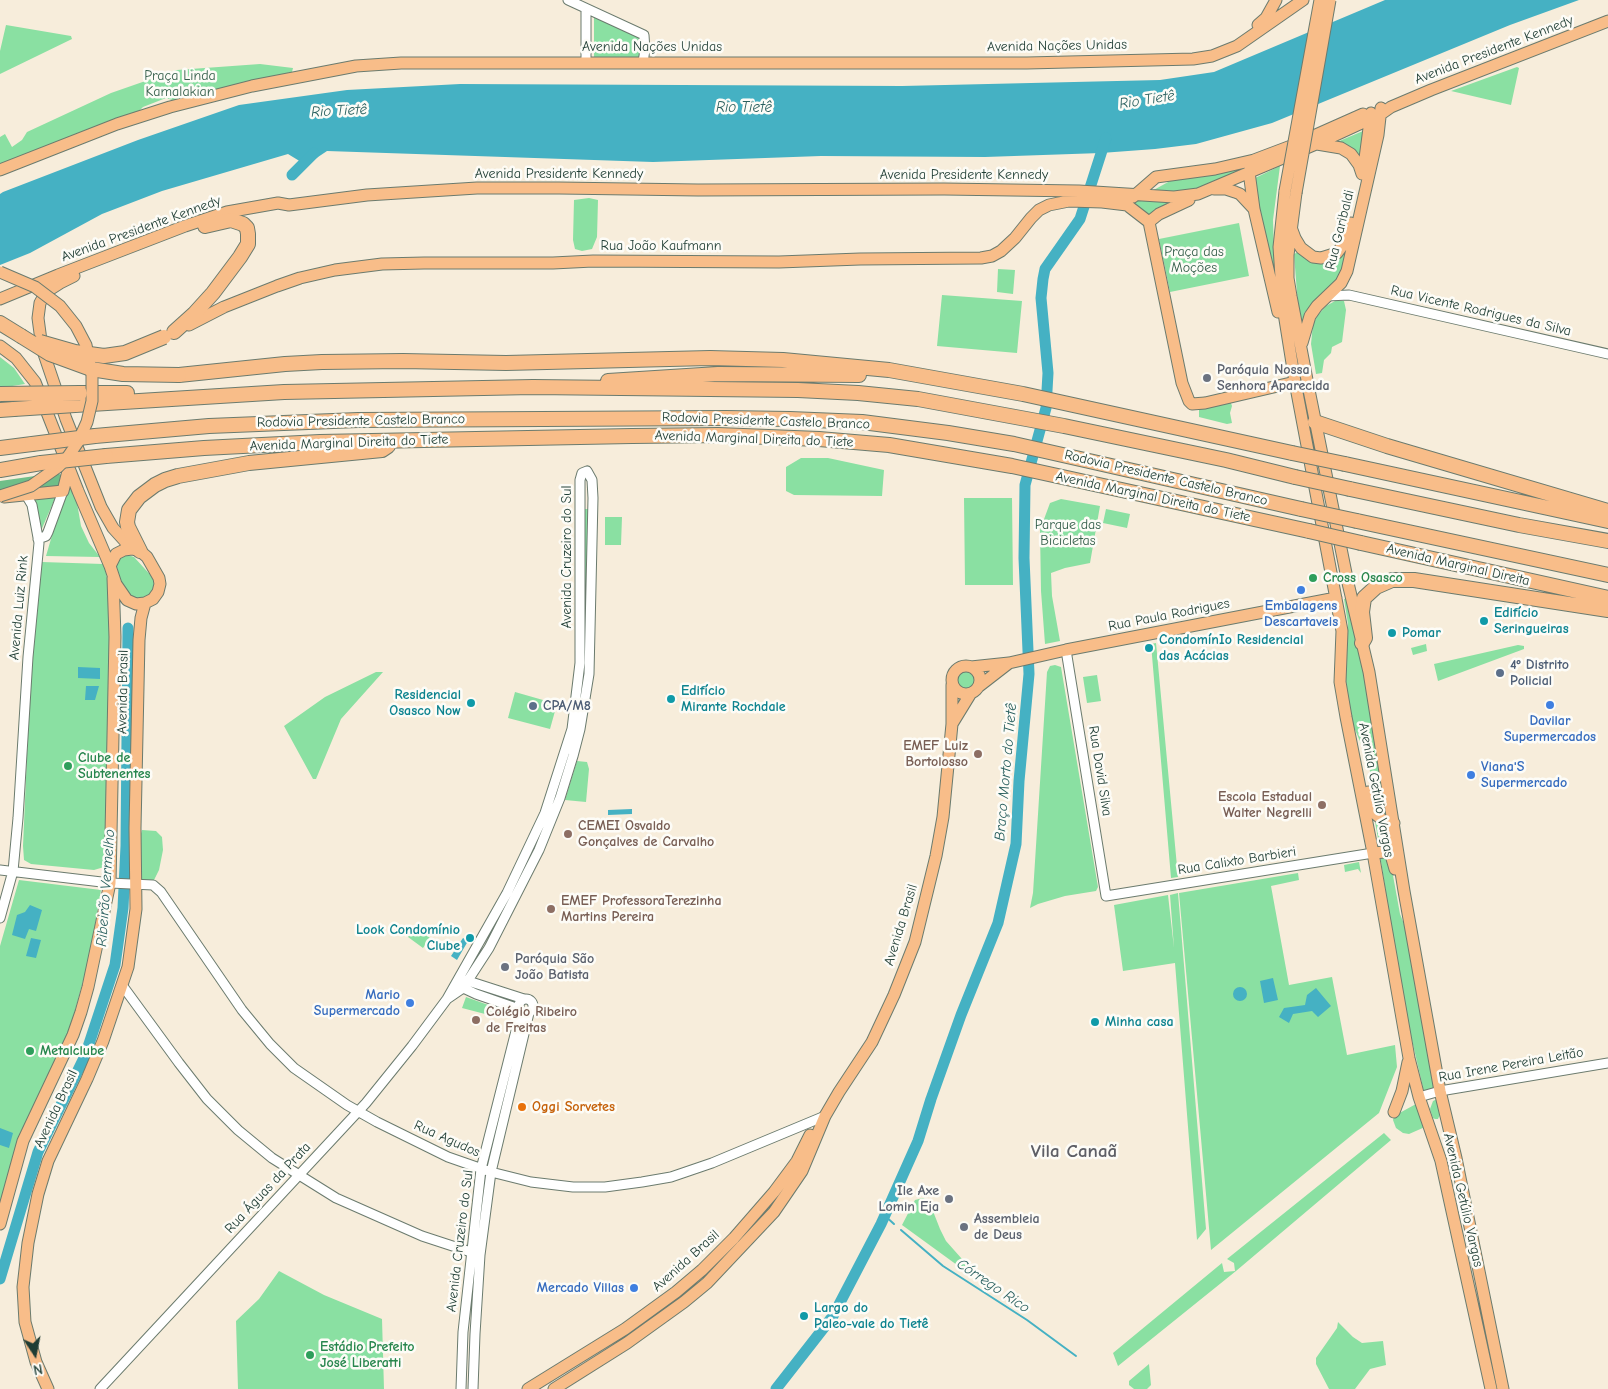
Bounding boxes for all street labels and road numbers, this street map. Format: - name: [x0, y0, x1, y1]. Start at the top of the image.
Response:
- street label: Avenida Presidente Kennedy: [1412, 12, 1576, 88]
- street label: Avenida Nações Unidas: [987, 36, 1127, 56]
- street label: Avenida Nações Unidas: [582, 39, 722, 55]
- street label: Avenida Presidente Kennedy: [475, 166, 643, 182]
- street label: Avenida Presidente Kennedy: [880, 167, 1048, 183]
- street label: Rua Garibaldi: [1322, 188, 1358, 272]
- street label: Avenida Presidente Kennedy: [59, 192, 223, 266]
- street label: Rua João Kaufmann: [601, 238, 721, 254]
- street label: Rua Vicente Rodrigues da Silva: [1389, 282, 1573, 340]
- street label: Rodovia Presidente Castelo Branco: [662, 409, 870, 433]
- street label: Rodovia Presidente Castelo Branco: [257, 411, 465, 431]
- street label: Avenida Marginal Direita do Tiete: [654, 427, 854, 451]
- street label: Avenida Marginal Direita do Tiete: [249, 431, 449, 455]
- street label: Rodovia Presidente Castelo Branco: [1063, 446, 1269, 510]
- street label: Avenida Marginal Direita do Tiete: [1054, 468, 1252, 526]
- street label: Avenida Cruzeiro do Sul: [559, 485, 575, 629]
- street label: Avenida Marginal Direita: [1385, 540, 1531, 590]
- street label: Avenida Luiz Rink: [6, 555, 32, 661]
- street label: Rua Paula Rodrigues: [1107, 595, 1231, 635]
- street label: Avenida Brasil: [114, 650, 132, 734]
- street label: Avenida Getúlio Vargas: [1355, 721, 1397, 859]
- street label: Rua David Silva: [1085, 725, 1115, 817]
- street label: Rua Calixto Barbieri: [1177, 843, 1297, 879]
- street label: Avenida Brasil: [881, 882, 921, 968]
- street label: Rua Irene Pereira Leitão: [1437, 1044, 1585, 1086]
- street label: Avenida Brasil: [31, 1067, 81, 1151]
- street label: Rua Agudos: [411, 1117, 483, 1161]
- street label: Avenida Getúlio Vargas: [1439, 1131, 1487, 1269]
- street label: Rua Águas da Prata: [222, 1139, 314, 1237]
- street label: Avenida Cruzeiro do Sul: [443, 1169, 477, 1313]
- street label: Avenida Brasil: [649, 1227, 723, 1295]

